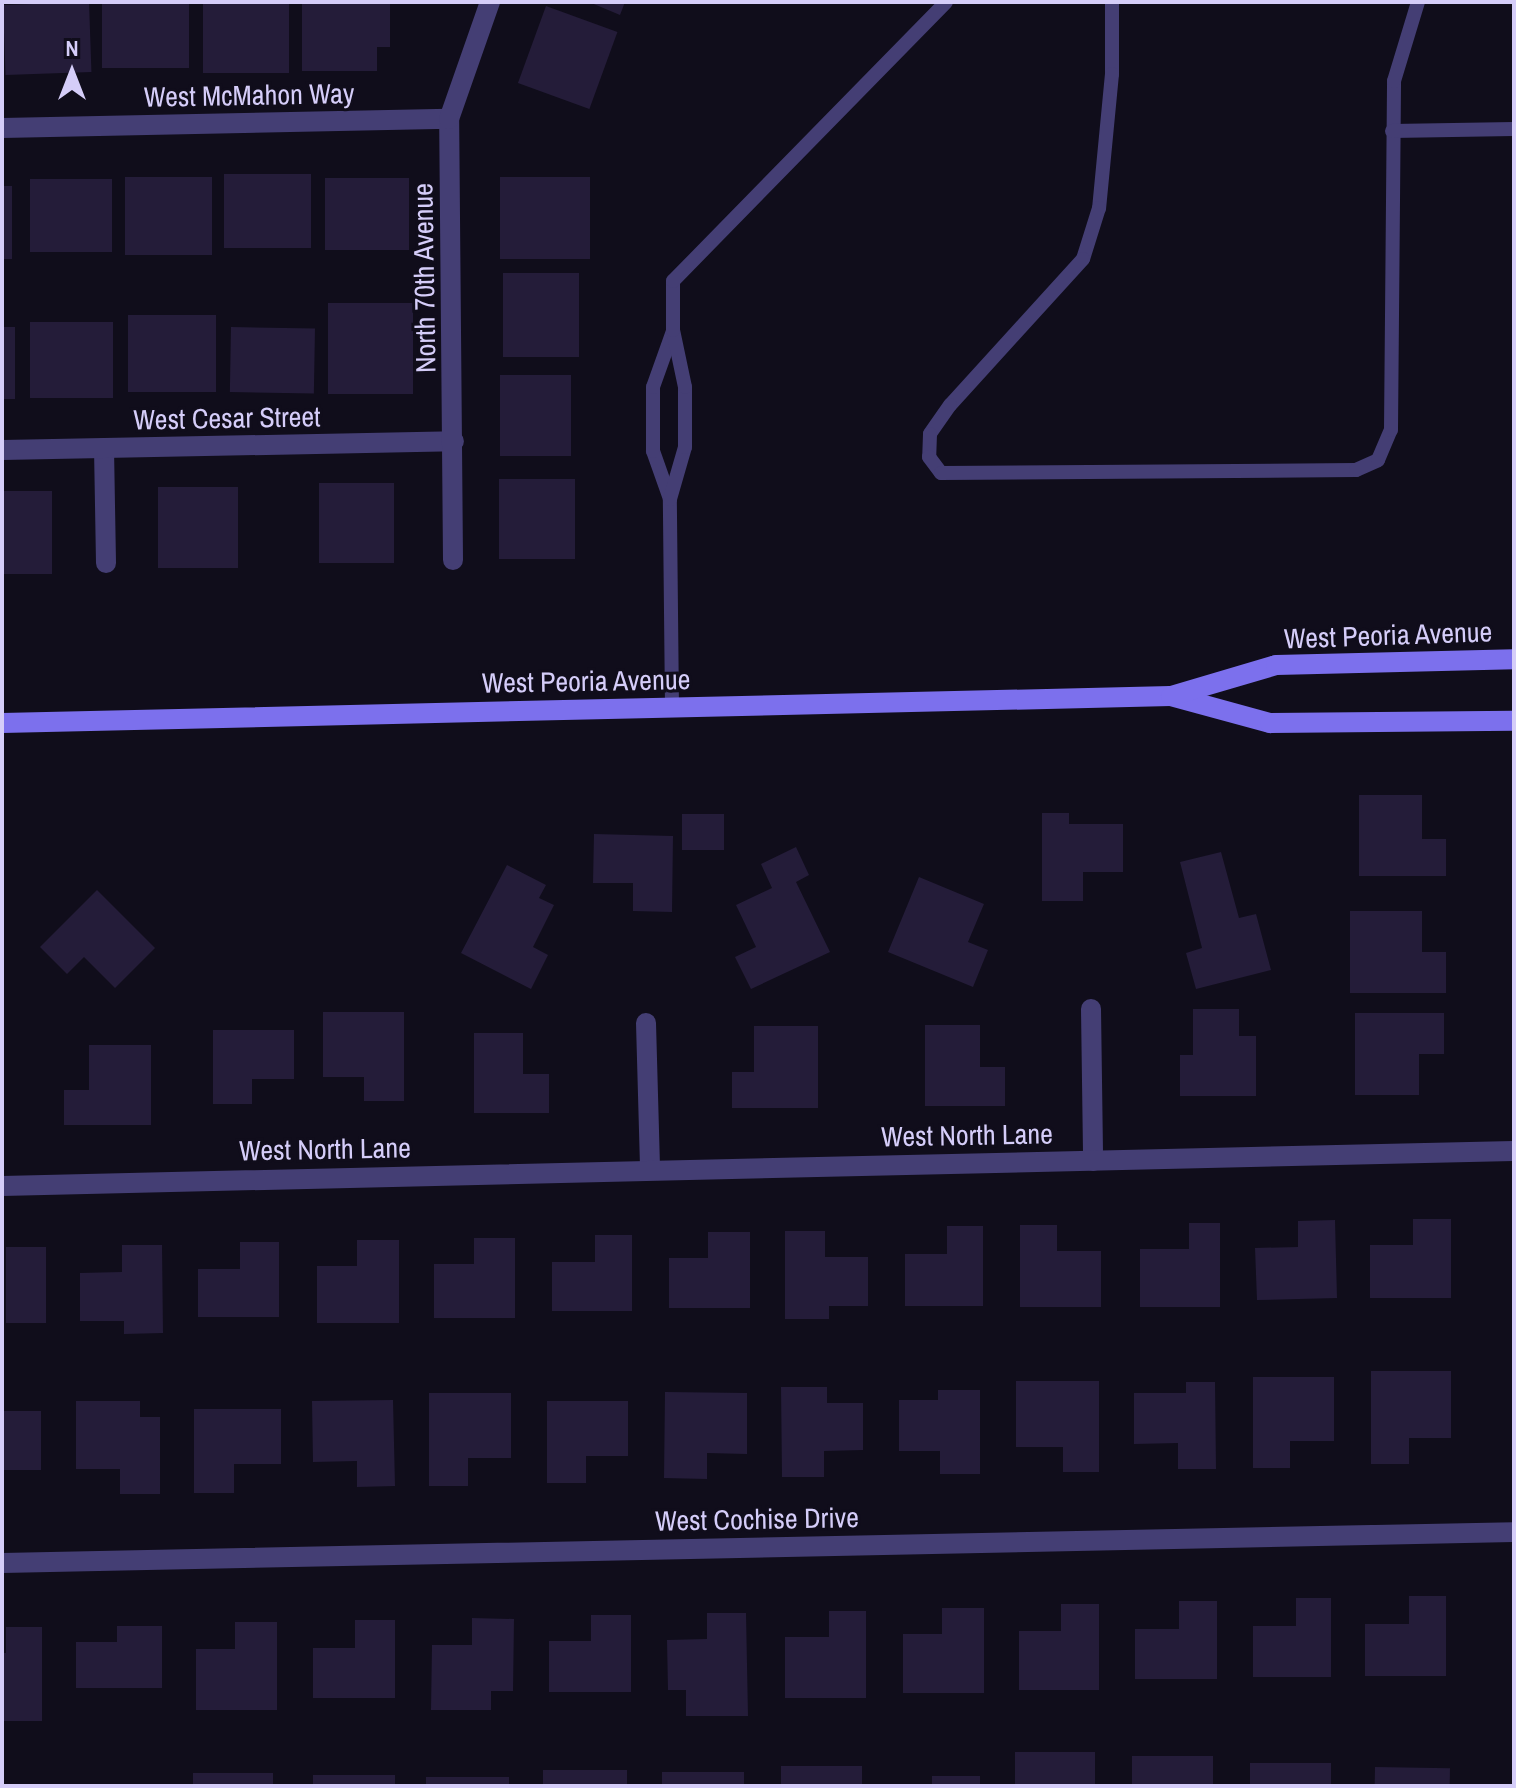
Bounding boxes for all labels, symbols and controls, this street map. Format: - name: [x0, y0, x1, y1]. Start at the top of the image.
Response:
- north arrow: [32, 32, 112, 112]
- text: N: [65, 33, 79, 63]
- street label: West McMahon Way: [143, 76, 355, 114]
- street label: North 70th Avenue: [406, 182, 442, 374]
- street label: West Cesar Street: [133, 400, 321, 436]
- street label: West Peoria Avenue: [1283, 615, 1493, 655]
- street label: West Peoria Avenue: [481, 662, 691, 700]
- street label: West North Lane: [881, 1117, 1053, 1153]
- street label: West North Lane: [239, 1131, 411, 1167]
- street label: West Cochise Drive: [655, 1500, 859, 1538]

